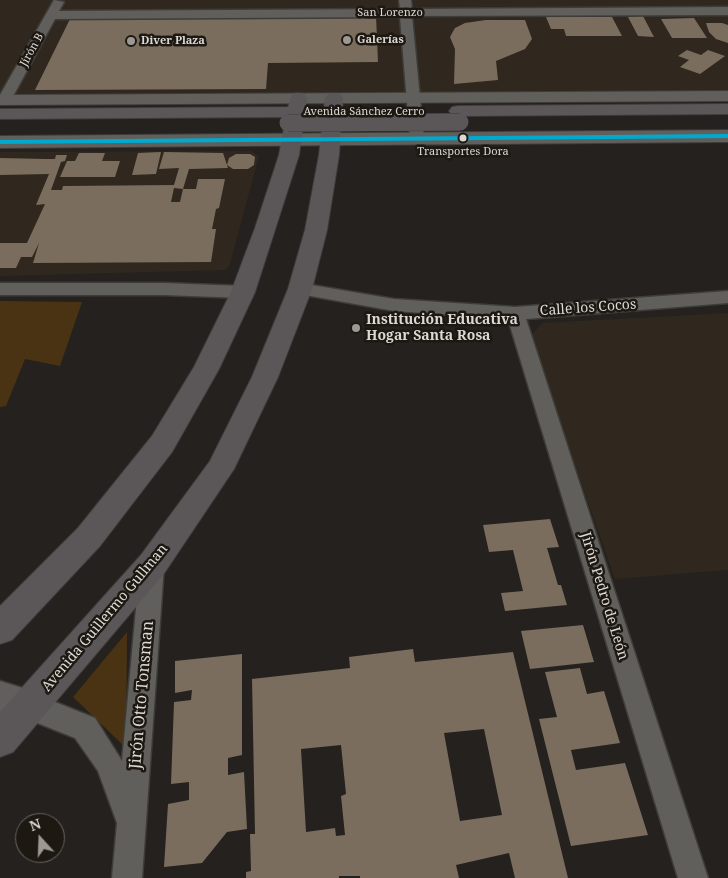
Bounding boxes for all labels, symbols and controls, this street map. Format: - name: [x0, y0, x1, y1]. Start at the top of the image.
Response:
- street label: San Lorenzo: [357, 6, 423, 20]
- street label: Jirón B: [17, 31, 47, 69]
- place label: Galerías: [357, 33, 404, 47]
- place label: Diver Plaza: [141, 34, 205, 48]
- marker: Galerías: [341, 34, 353, 46]
- marker: Diver Plaza: [125, 35, 137, 47]
- street label: Avenida Sánchez Cerro: [303, 105, 425, 119]
- marker: Transportes Dora: [458, 133, 468, 143]
- place label: Transportes Dora: [417, 145, 509, 159]
- street label: Calle los Cocos: [539, 296, 637, 320]
- place label: Institución Educativa Hogar Santa Rosa: [366, 312, 518, 344]
- marker: Institución Educativa Hogar Santa Rosa: [350, 322, 362, 334]
- street label: Jirón Pedro de León: [577, 530, 631, 662]
- street label: Avenida Guillermo Gullman: [38, 541, 172, 695]
- street label: Jirón Otto Tonsman: [126, 620, 158, 770]
- north arrow: [15, 813, 65, 863]
- text: N: [27, 814, 43, 835]

